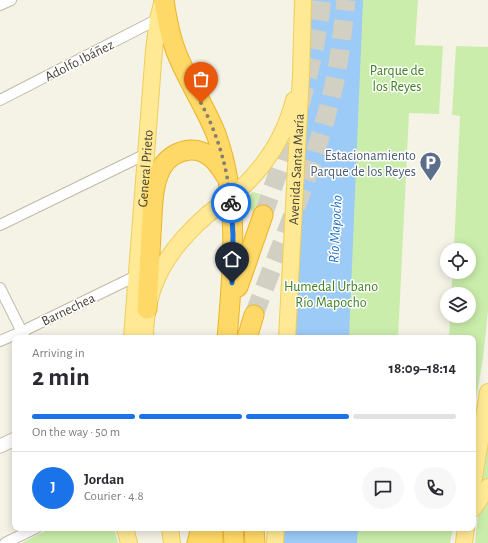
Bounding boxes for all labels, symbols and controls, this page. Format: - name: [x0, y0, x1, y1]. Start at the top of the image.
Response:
- street label: Adolfo Ibáñez: [43, 37, 116, 84]
- pin: [184, 62, 218, 103]
- park label: Parque de los Reyes: [370, 64, 424, 94]
- icon: bag: [190, 68, 212, 90]
- street label: Avenida Santa María: [287, 113, 307, 225]
- street label: General Prieto: [136, 129, 156, 208]
- place label: Estacionamiento Parque de los Reyes: [310, 149, 416, 179]
- parking icon: Estacionamiento Parque de los Reyes: [418, 150, 444, 183]
- courier: [211, 183, 251, 223]
- icon: bike: [220, 192, 242, 214]
- water label: Río Mapocho: [326, 195, 345, 263]
- pin: [215, 242, 249, 283]
- map controls: [440, 243, 476, 323]
- button: locate: [440, 243, 476, 279]
- icon: home: [221, 248, 243, 270]
- park label: Humedal Urbano Río Mapocho: [284, 280, 378, 310]
- button: layers: [440, 287, 476, 323]
- street label: Barnechea: [39, 291, 98, 329]
- text: Arriving in: [32, 347, 85, 360]
- text: 18:09–18:14: [389, 361, 456, 376]
- text: 2 min: [32, 364, 90, 390]
- text: On the way · 50 m: [32, 426, 120, 439]
- button: chat: [362, 467, 404, 509]
- button: phone: [414, 467, 456, 509]
- text: Jordan: [84, 472, 124, 487]
- text: J: [50, 480, 56, 495]
- text: Courier · 4.8: [84, 490, 144, 503]

